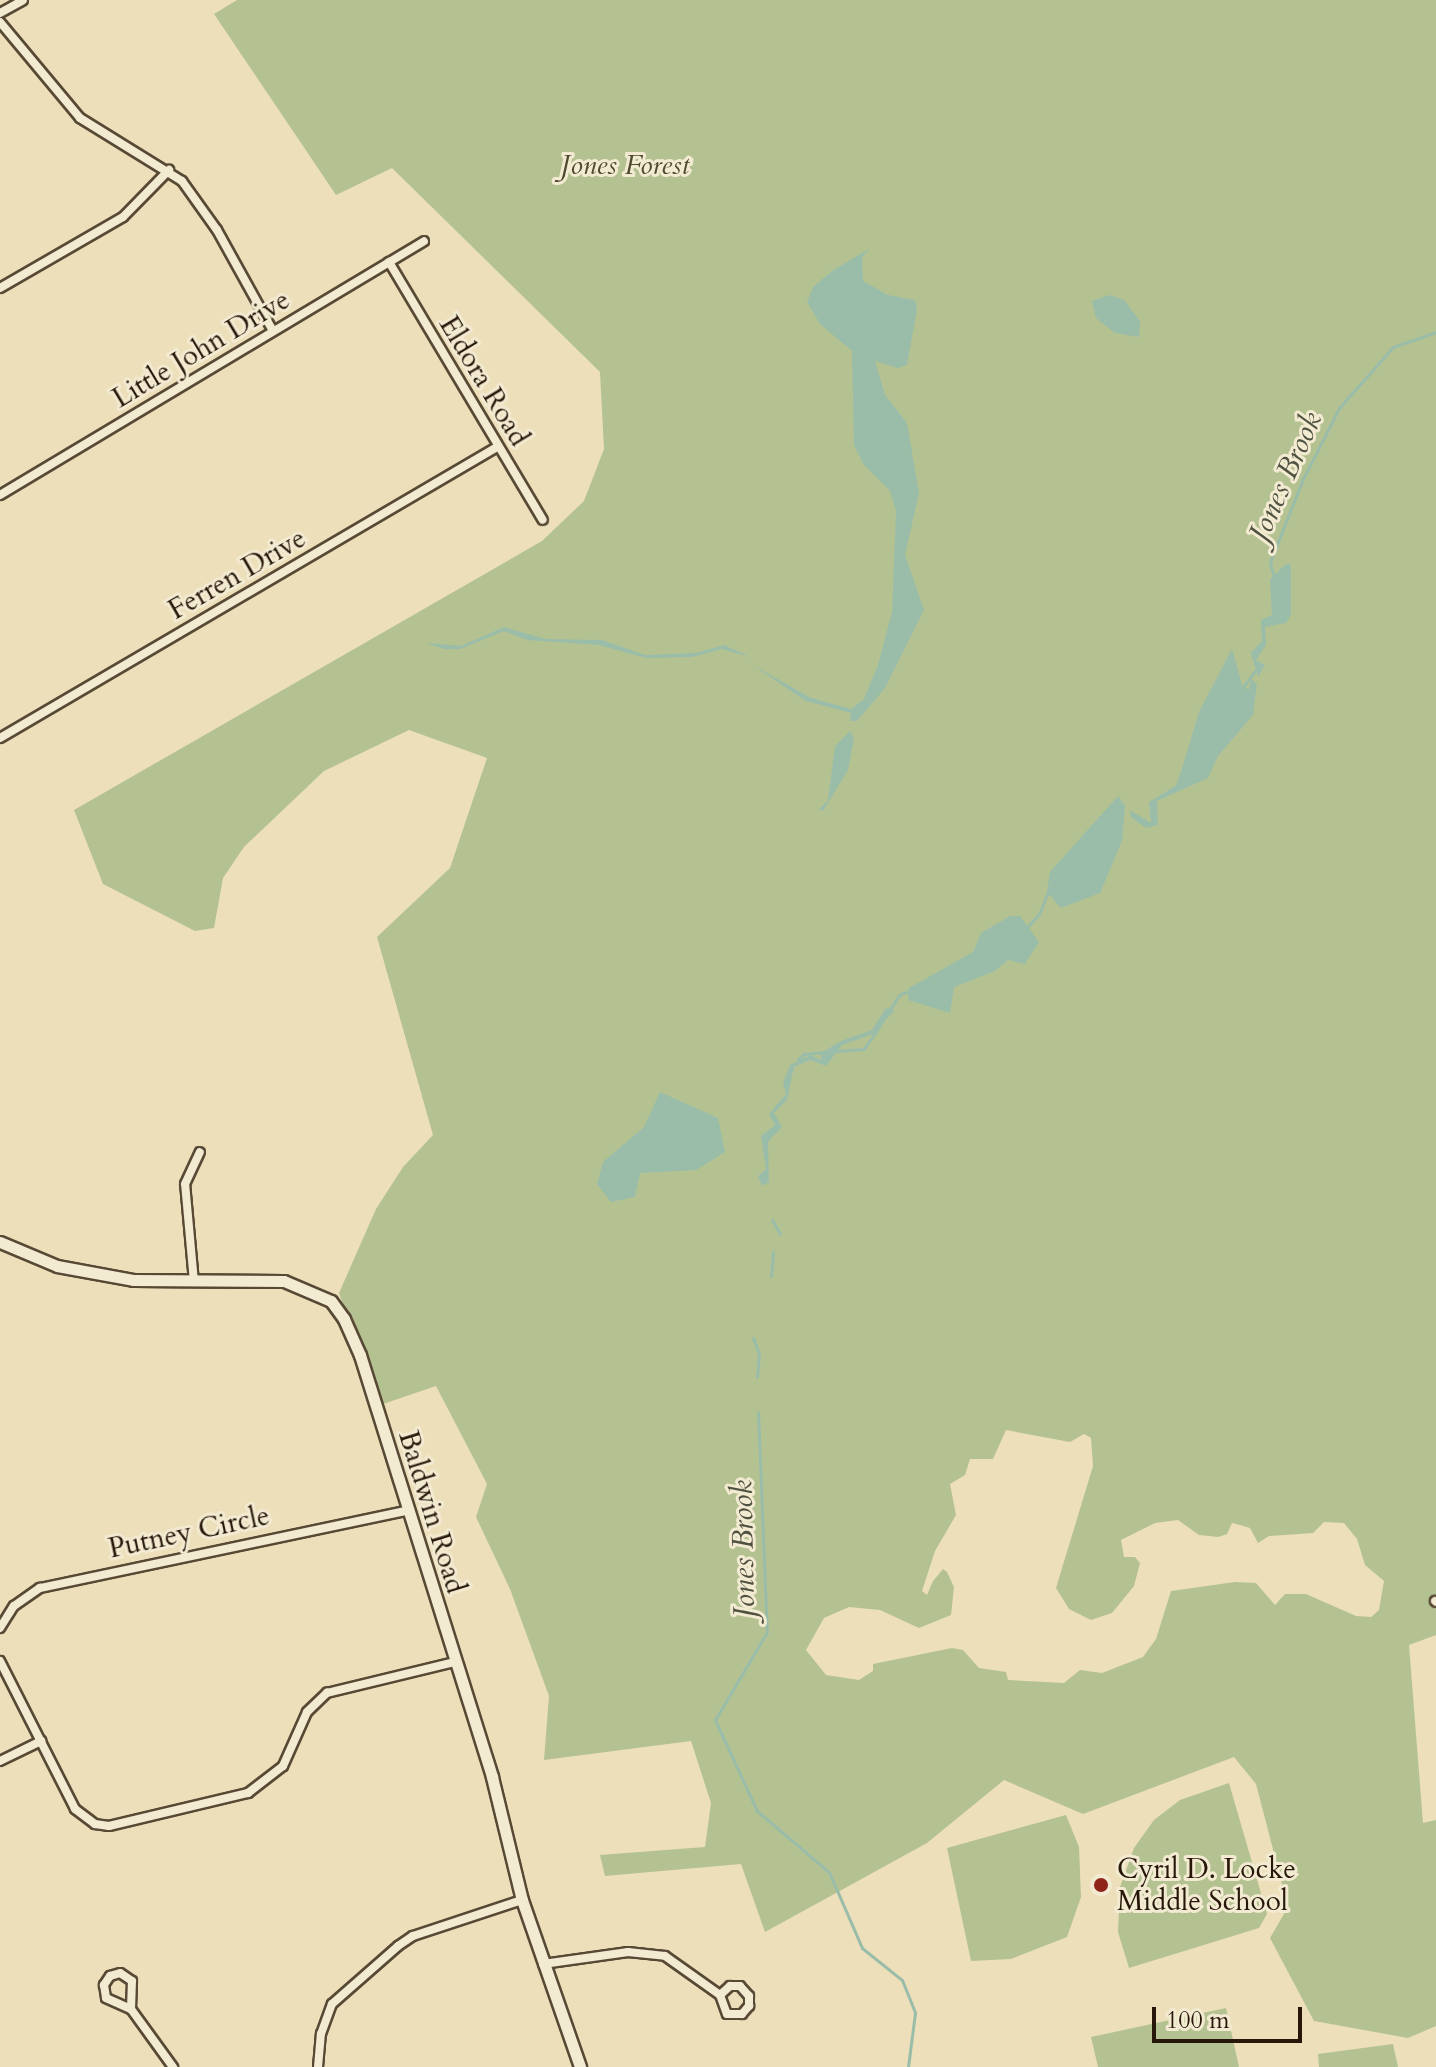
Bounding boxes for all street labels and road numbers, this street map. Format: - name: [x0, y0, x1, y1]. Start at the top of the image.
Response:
- street label: Little John Drive: [106, 283, 296, 415]
- street label: Eldora Road: [432, 310, 536, 452]
- street label: Ferren Drive: [162, 521, 312, 627]
- street label: Baldwin Road: [391, 1427, 473, 1597]
- street label: Putney Circle: [105, 1499, 273, 1565]

